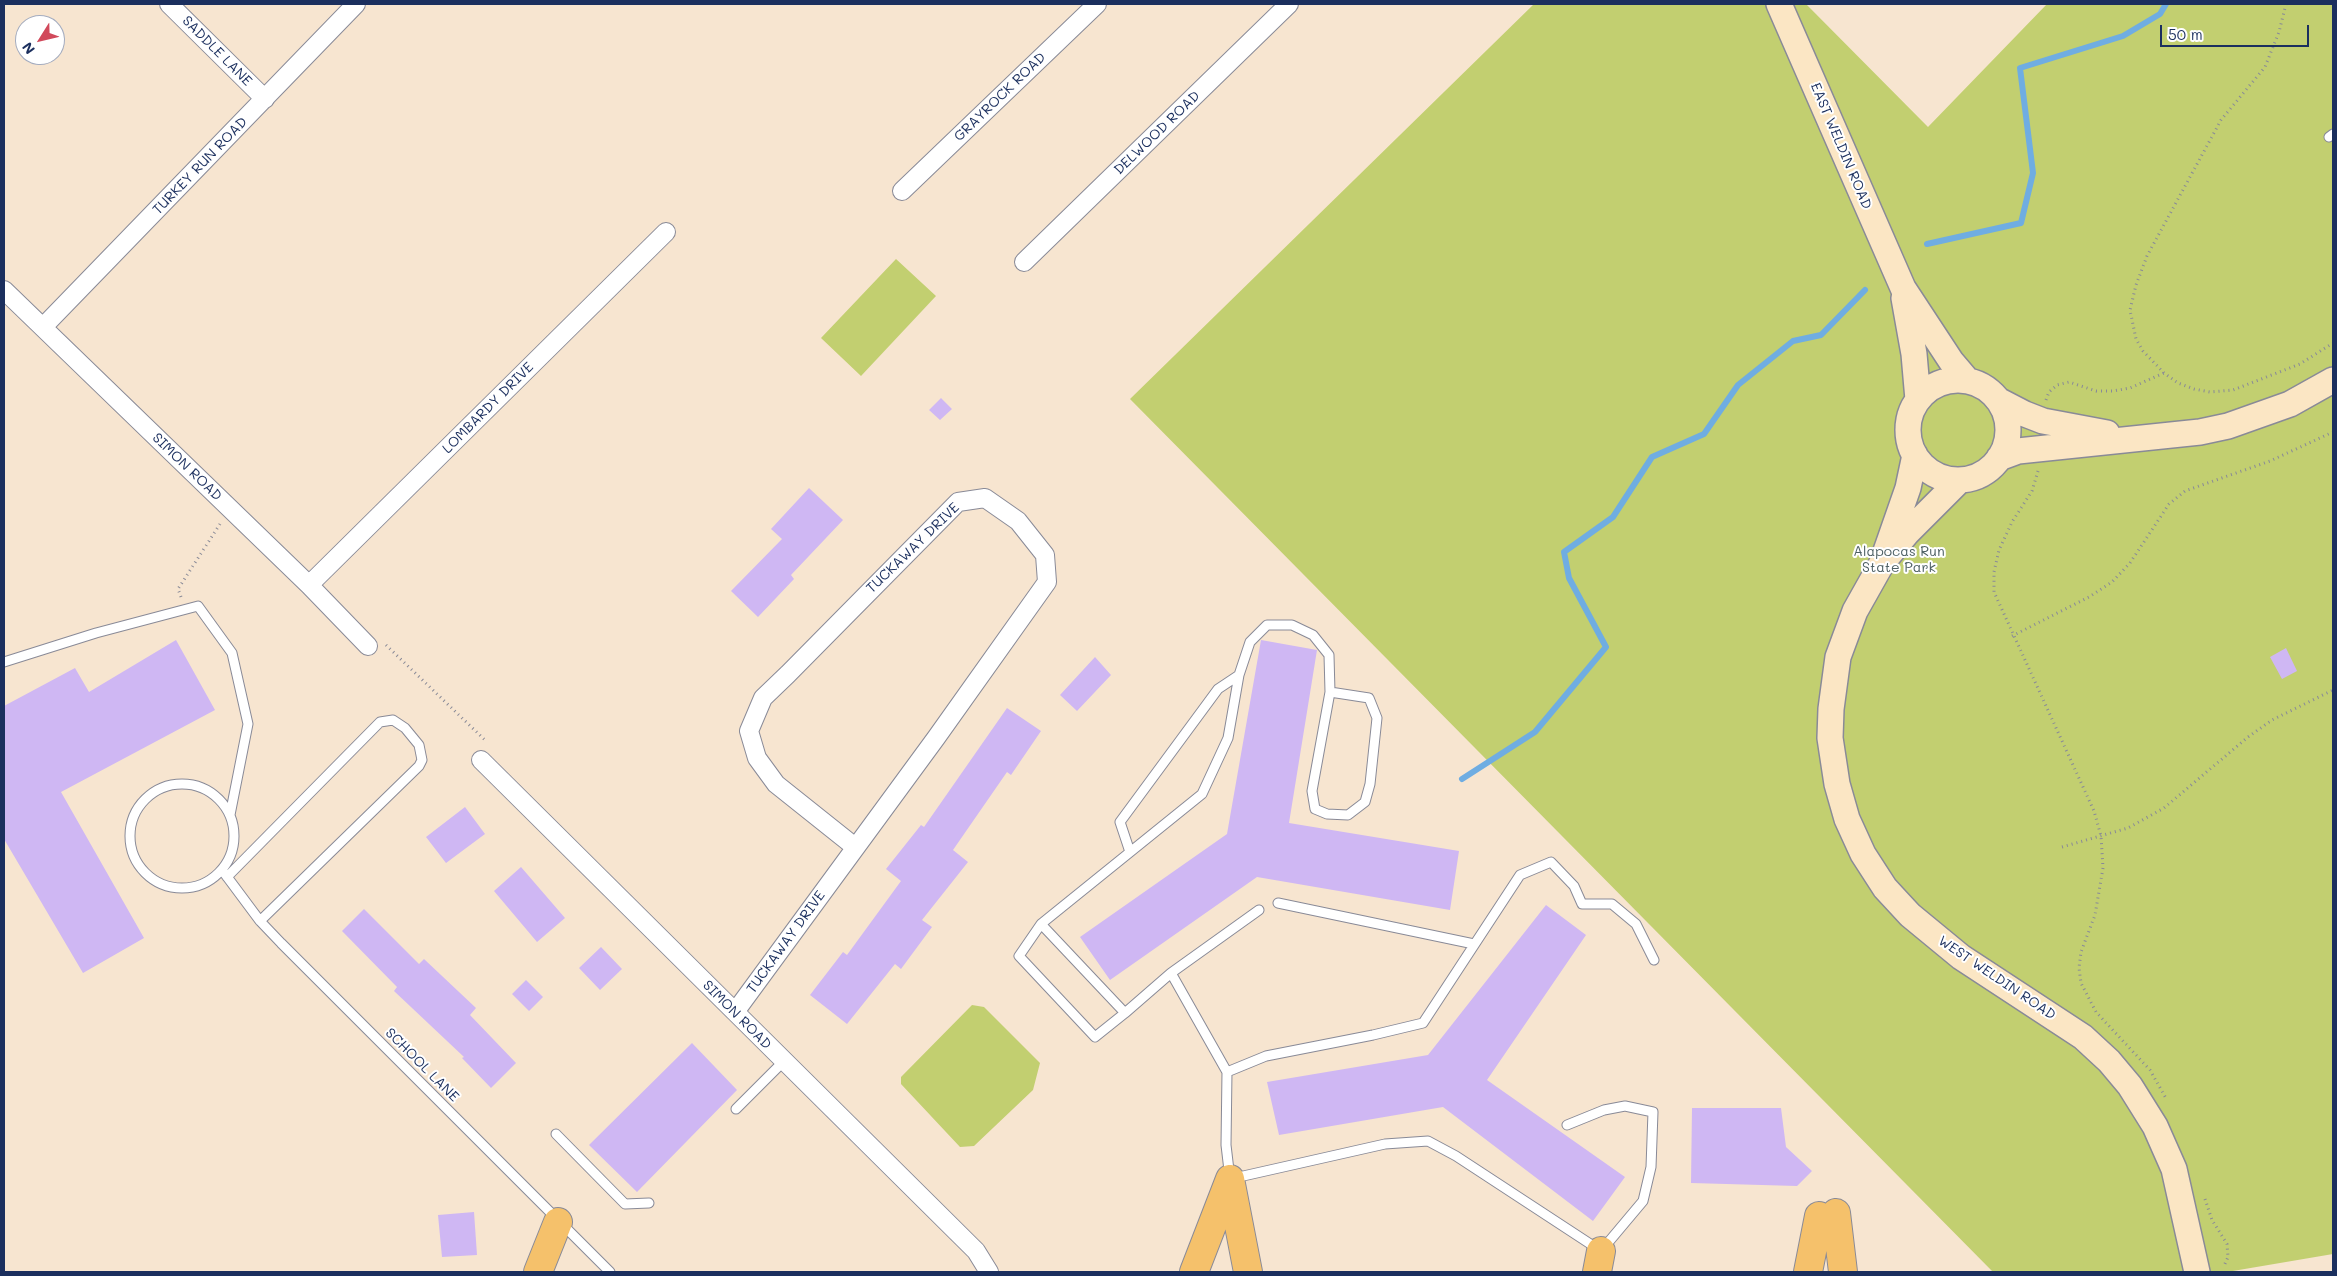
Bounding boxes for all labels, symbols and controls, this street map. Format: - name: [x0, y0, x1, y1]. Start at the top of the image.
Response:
- street label: SADDLE LANE: [179, 13, 255, 89]
- north arrow: [15, 15, 65, 65]
- scale bar: [2162, 15, 2311, 47]
- text: 50 m: [2168, 24, 2203, 44]
- text: N: [17, 39, 39, 58]
- street label: GRAYROCK ROAD: [951, 49, 1049, 145]
- street label: EAST WELDIN ROAD: [1807, 80, 1875, 212]
- street label: DELWOOD ROAD: [1111, 88, 1203, 178]
- street label: TURKEY RUN ROAD: [149, 114, 251, 218]
- street label: LOMBARDY DRIVE: [439, 359, 537, 457]
- street label: SIMON ROAD: [149, 430, 225, 504]
- street label: TUCKAWAY DRIVE: [863, 499, 963, 597]
- park label: Alapocas Run State Park: [1853, 544, 1945, 576]
- street label: TUCKAWAY DRIVE: [743, 887, 829, 997]
- street label: WEST WELDIN ROAD: [1935, 932, 2059, 1024]
- street label: SIMON ROAD: [699, 977, 775, 1053]
- street label: SCHOOL LANE: [382, 1025, 462, 1105]

